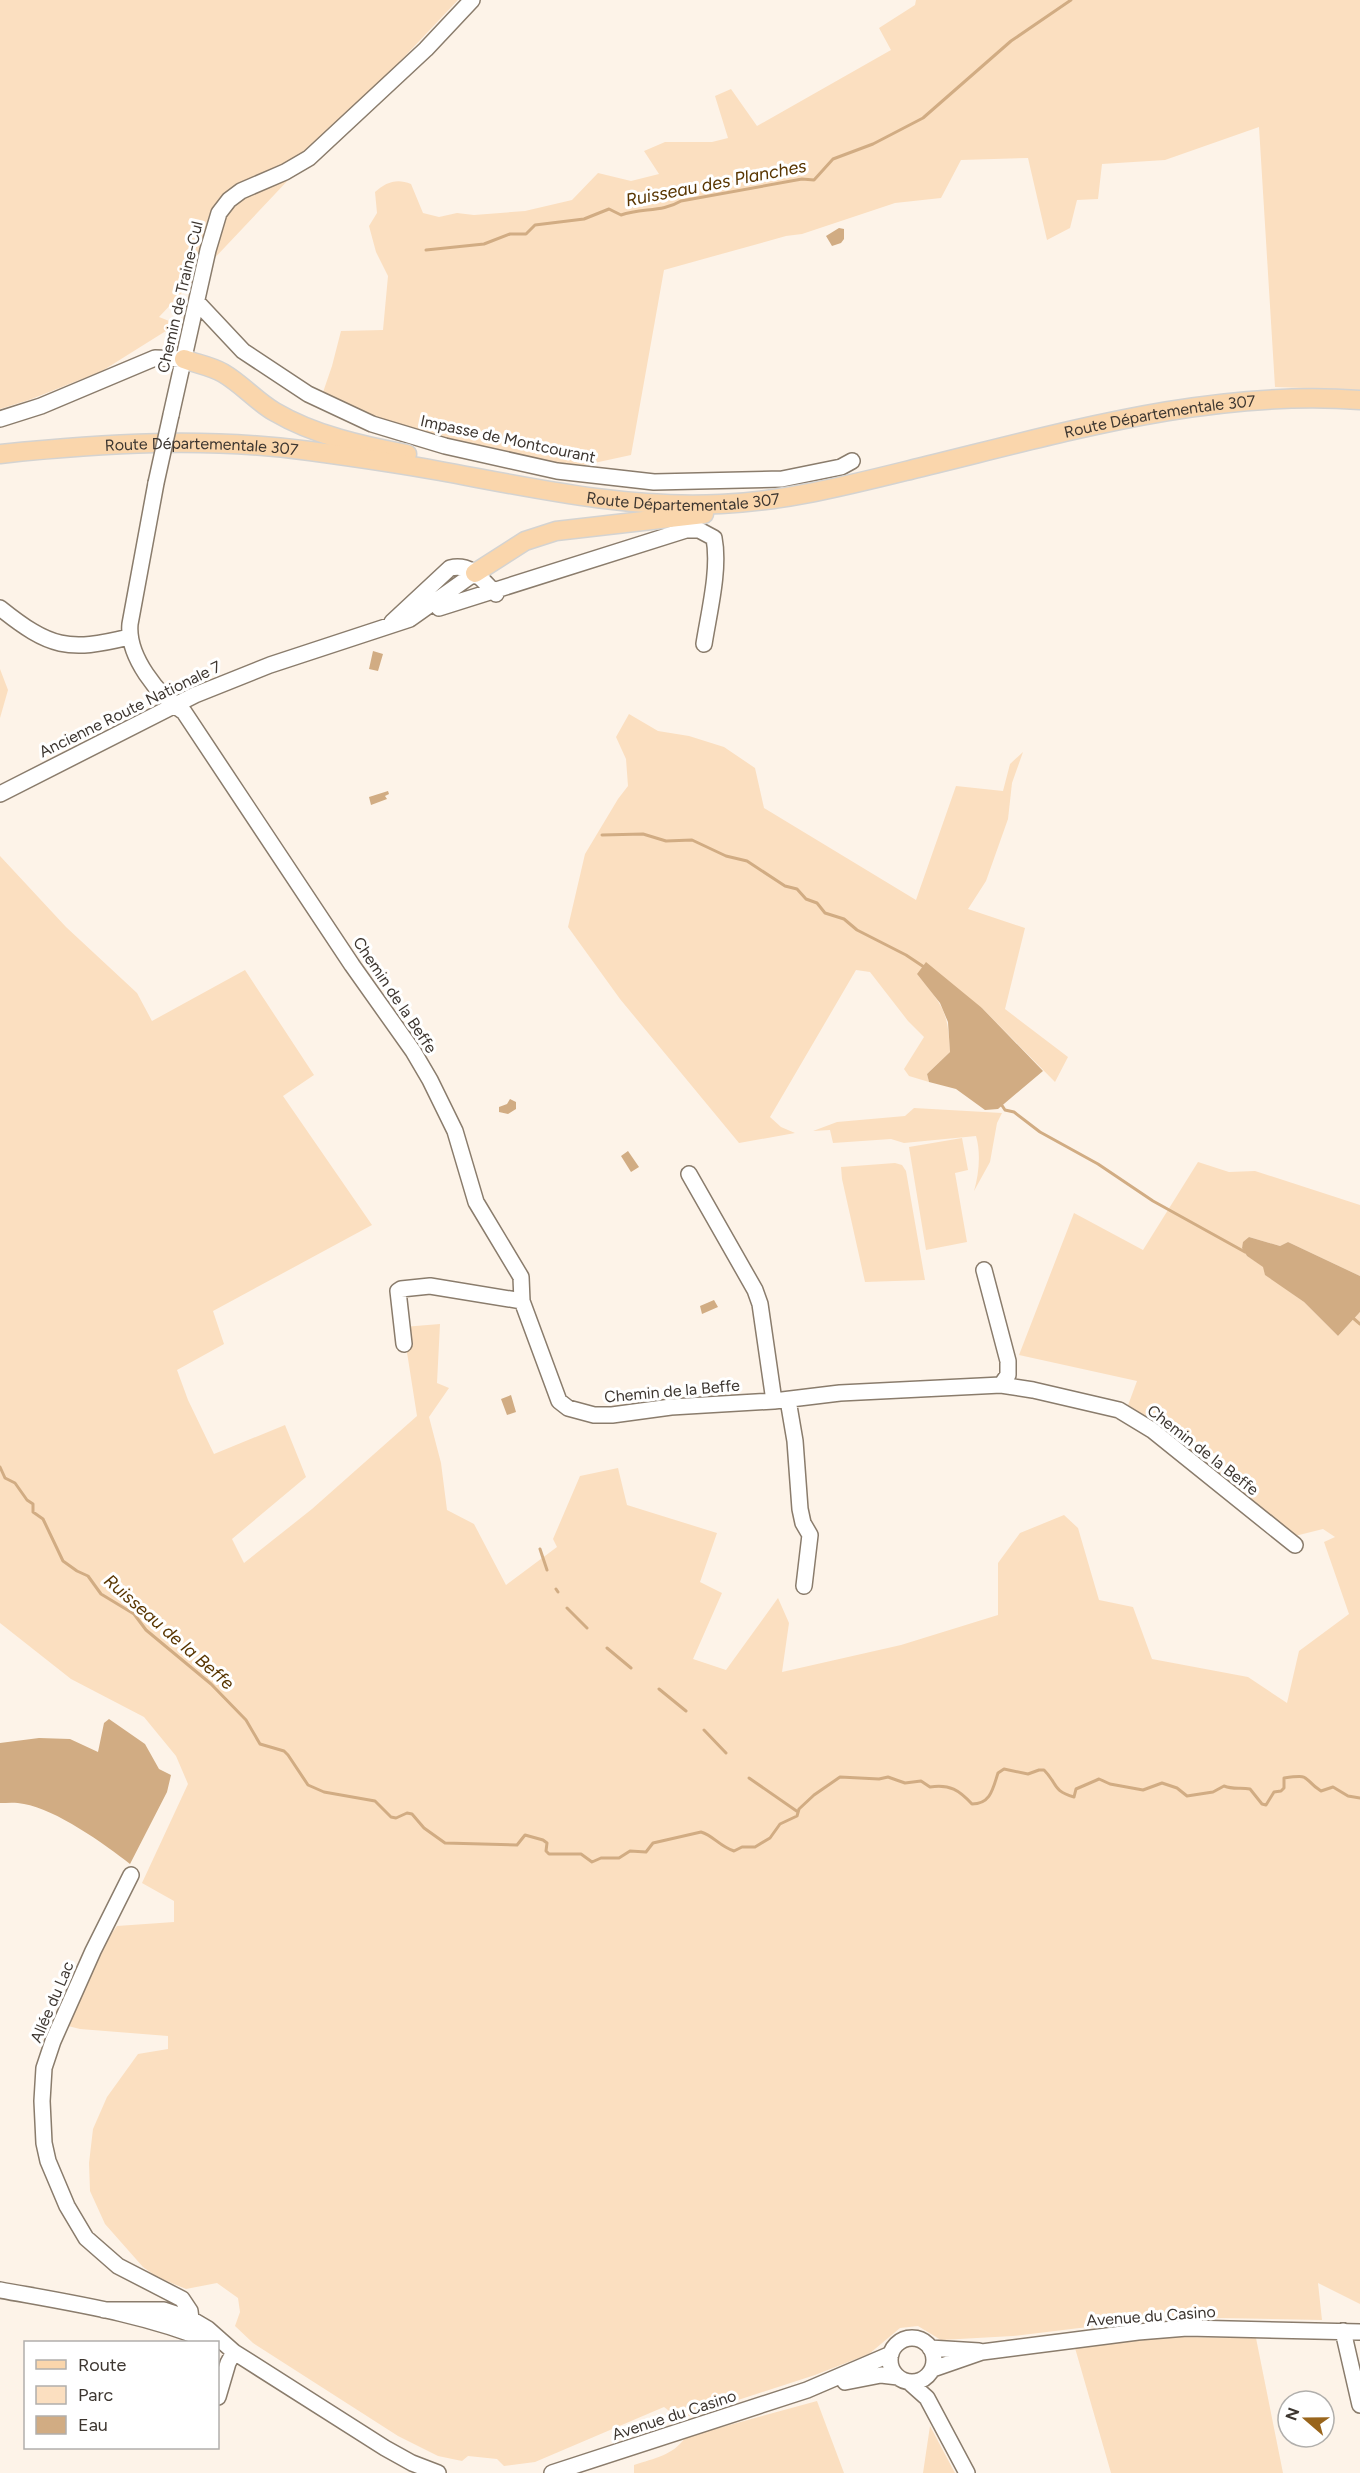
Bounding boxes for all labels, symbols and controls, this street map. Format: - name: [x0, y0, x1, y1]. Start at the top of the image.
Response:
- water label: Ruisseau des Planches: [624, 155, 809, 211]
- street label: Chemin de Traine-Cul: [153, 219, 207, 375]
- street label: Route Départementale 307: [1062, 391, 1256, 441]
- street label: Impasse de Montcourant: [419, 411, 597, 467]
- street label: Route Départementale 307: [104, 433, 300, 459]
- street label: Route Départementale 307: [585, 487, 781, 514]
- street label: Ancienne Route Nationale 7: [36, 656, 224, 761]
- street label: Chemin de la Beffe: [349, 933, 441, 1057]
- street label: Chemin de la Beffe: [603, 1376, 741, 1406]
- street label: Chemin de la Beffe: [1144, 1401, 1263, 1500]
- water label: Ruisseau de la Beffe: [99, 1570, 239, 1695]
- street label: Allée du Lac: [26, 1958, 78, 2046]
- street label: Avenue du Casino: [1086, 2302, 1216, 2330]
- legend: [24, 2341, 219, 2449]
- text: Route: [78, 2354, 127, 2376]
- text: Parc: [78, 2384, 114, 2406]
- street label: Avenue du Casino: [610, 2386, 738, 2444]
- north arrow: [1276, 2389, 1336, 2449]
- text: N: [1281, 2405, 1303, 2423]
- text: Eau: [78, 2414, 108, 2436]

